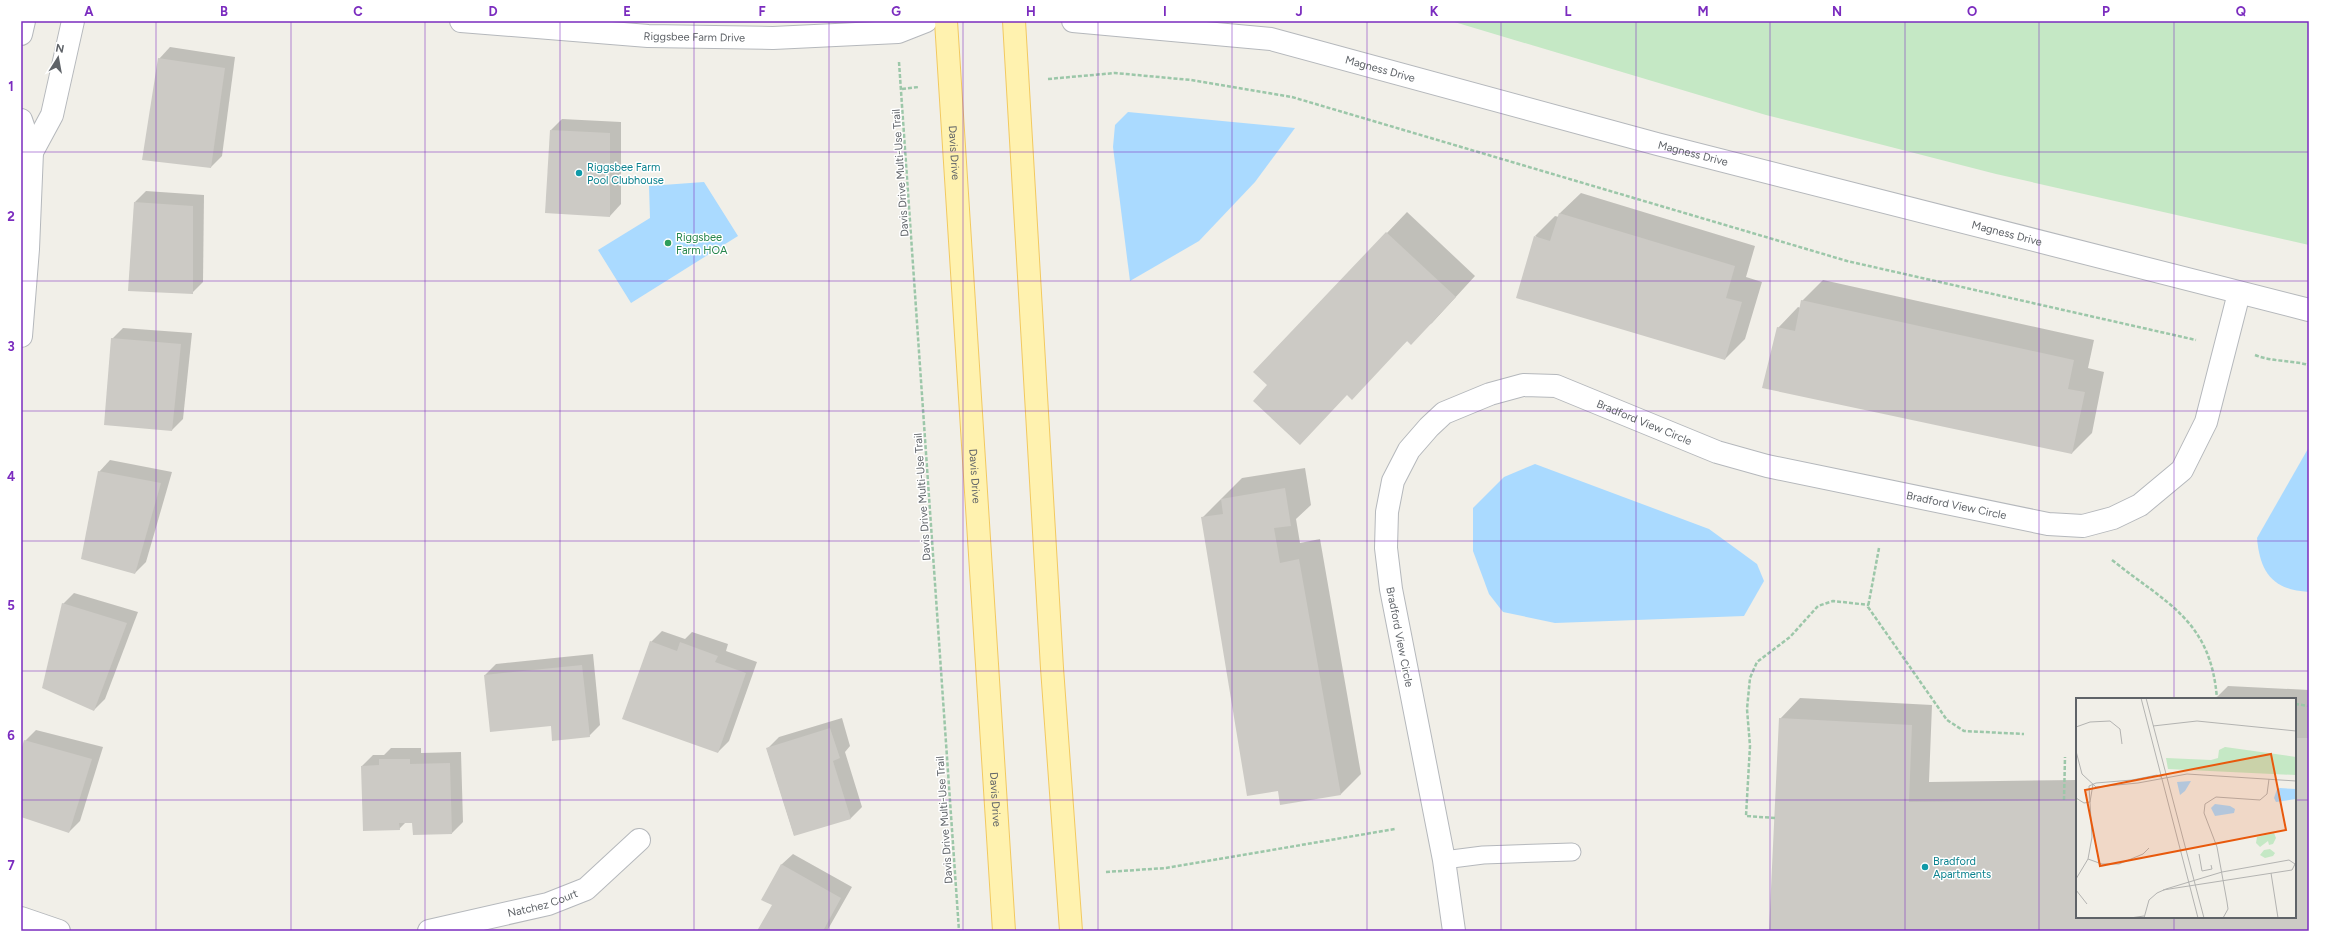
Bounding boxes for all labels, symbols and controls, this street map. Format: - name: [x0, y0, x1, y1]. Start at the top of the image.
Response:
- text: A: [84, 4, 94, 19]
- text: B: [220, 4, 228, 19]
- text: C: [353, 4, 363, 19]
- text: D: [488, 4, 498, 19]
- text: E: [623, 4, 631, 19]
- text: F: [758, 4, 766, 19]
- text: G: [891, 4, 901, 19]
- text: H: [1026, 4, 1036, 19]
- text: I: [1163, 4, 1167, 19]
- text: J: [1295, 4, 1303, 19]
- text: K: [1430, 4, 1439, 19]
- text: L: [1565, 4, 1572, 19]
- text: M: [1697, 4, 1709, 19]
- text: N: [1832, 4, 1842, 19]
- text: O: [1967, 4, 1977, 19]
- text: P: [2102, 4, 2110, 19]
- text: Q: [2236, 4, 2246, 19]
- street label: Riggsbee Farm Drive: [643, 30, 745, 45]
- north arrow: [38, 38, 78, 78]
- text: N: [54, 41, 65, 56]
- street label: Magness Drive: [1344, 53, 1417, 85]
- text: 1: [8, 79, 14, 94]
- street label: Davis Drive Multi-Use Trail: [890, 109, 911, 237]
- street label: Davis Drive: [946, 125, 962, 180]
- street label: Magness Drive: [1656, 138, 1729, 169]
- place label: Riggsbee Farm Pool Clubhouse: [587, 161, 664, 187]
- marker: Riggsbee Farm Pool Clubhouse: [574, 168, 584, 178]
- text: 2: [7, 209, 15, 224]
- street label: Magness Drive: [1970, 218, 2043, 249]
- place label: Riggsbee Farm HOA: [676, 231, 728, 257]
- marker: Riggsbee Farm HOA: [663, 238, 673, 248]
- text: 3: [7, 339, 15, 354]
- street label: Bradford View Circle: [1594, 397, 1694, 448]
- street label: Davis Drive Multi-Use Trail: [912, 433, 933, 561]
- street label: Davis Drive: [966, 448, 983, 504]
- text: 4: [7, 469, 15, 484]
- street label: Bradford View Circle: [1905, 489, 2008, 522]
- street label: Bradford View Circle: [1383, 586, 1416, 688]
- text: 5: [7, 598, 15, 613]
- inset map: [2076, 698, 2296, 918]
- text: 6: [7, 728, 15, 743]
- street label: Davis Drive Multi-Use Trail: [934, 756, 955, 884]
- street label: Davis Drive: [987, 772, 1003, 827]
- place label: Bradford Apartments: [1933, 855, 1991, 881]
- text: 7: [7, 858, 15, 873]
- marker: Bradford Apartments: [1920, 862, 1930, 872]
- street label: Natchez Court: [506, 887, 580, 920]

